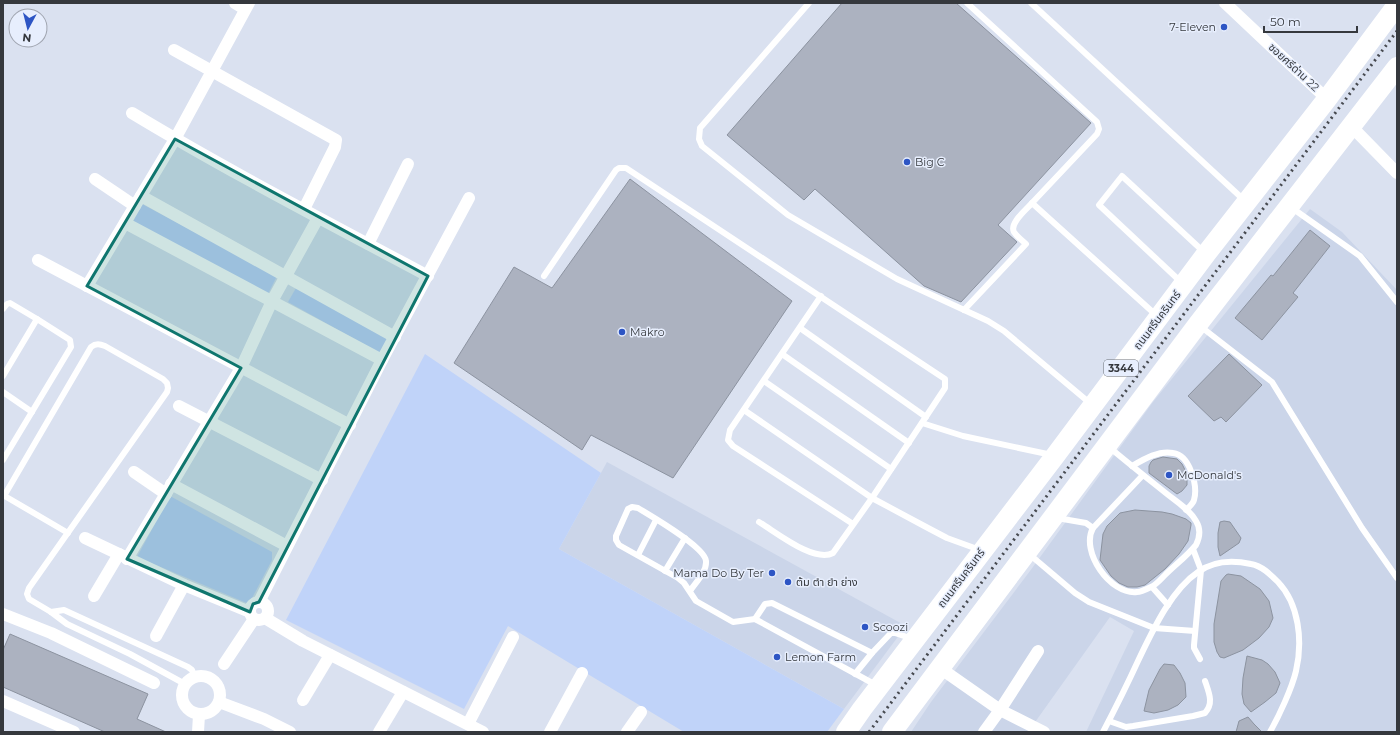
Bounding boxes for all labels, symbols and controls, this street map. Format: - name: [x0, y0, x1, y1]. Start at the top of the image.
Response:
- north arrow: [8, 8, 48, 48]
- scale bar: [1264, 8, 1357, 34]
- text: 50 m: [1270, 14, 1301, 29]
- place label: 7-Eleven: [1169, 20, 1216, 34]
- marker: 7-Eleven: [1219, 22, 1229, 32]
- text: N: [22, 30, 32, 45]
- street label: ซอยศรีด่าน 22: [1266, 40, 1322, 94]
- place label: Big C: [915, 155, 945, 169]
- marker: Big C: [902, 157, 912, 167]
- street label: ถนนศรีนครินทร์: [1130, 287, 1184, 352]
- place label: Makro: [630, 325, 665, 339]
- marker: Makro: [617, 327, 627, 337]
- road number: 3344: [1104, 360, 1138, 376]
- place label: McDonald's: [1177, 468, 1242, 482]
- marker: McDonald's: [1164, 470, 1174, 480]
- street label: ถนนศรีนครินทร์: [934, 545, 988, 610]
- place label: Mama Do By Ter: [673, 566, 764, 580]
- marker: Mama Do By Ter: [767, 568, 777, 578]
- place label: ต้ม ตำ ยำ ย่าง: [796, 575, 858, 589]
- marker: ต้ม ตำ ยำ ย่าง: [783, 577, 793, 587]
- place label: Scoozi: [873, 620, 908, 634]
- marker: Scoozi: [860, 622, 870, 632]
- place label: Lemon Farm: [785, 650, 856, 664]
- marker: Lemon Farm: [772, 652, 782, 662]

